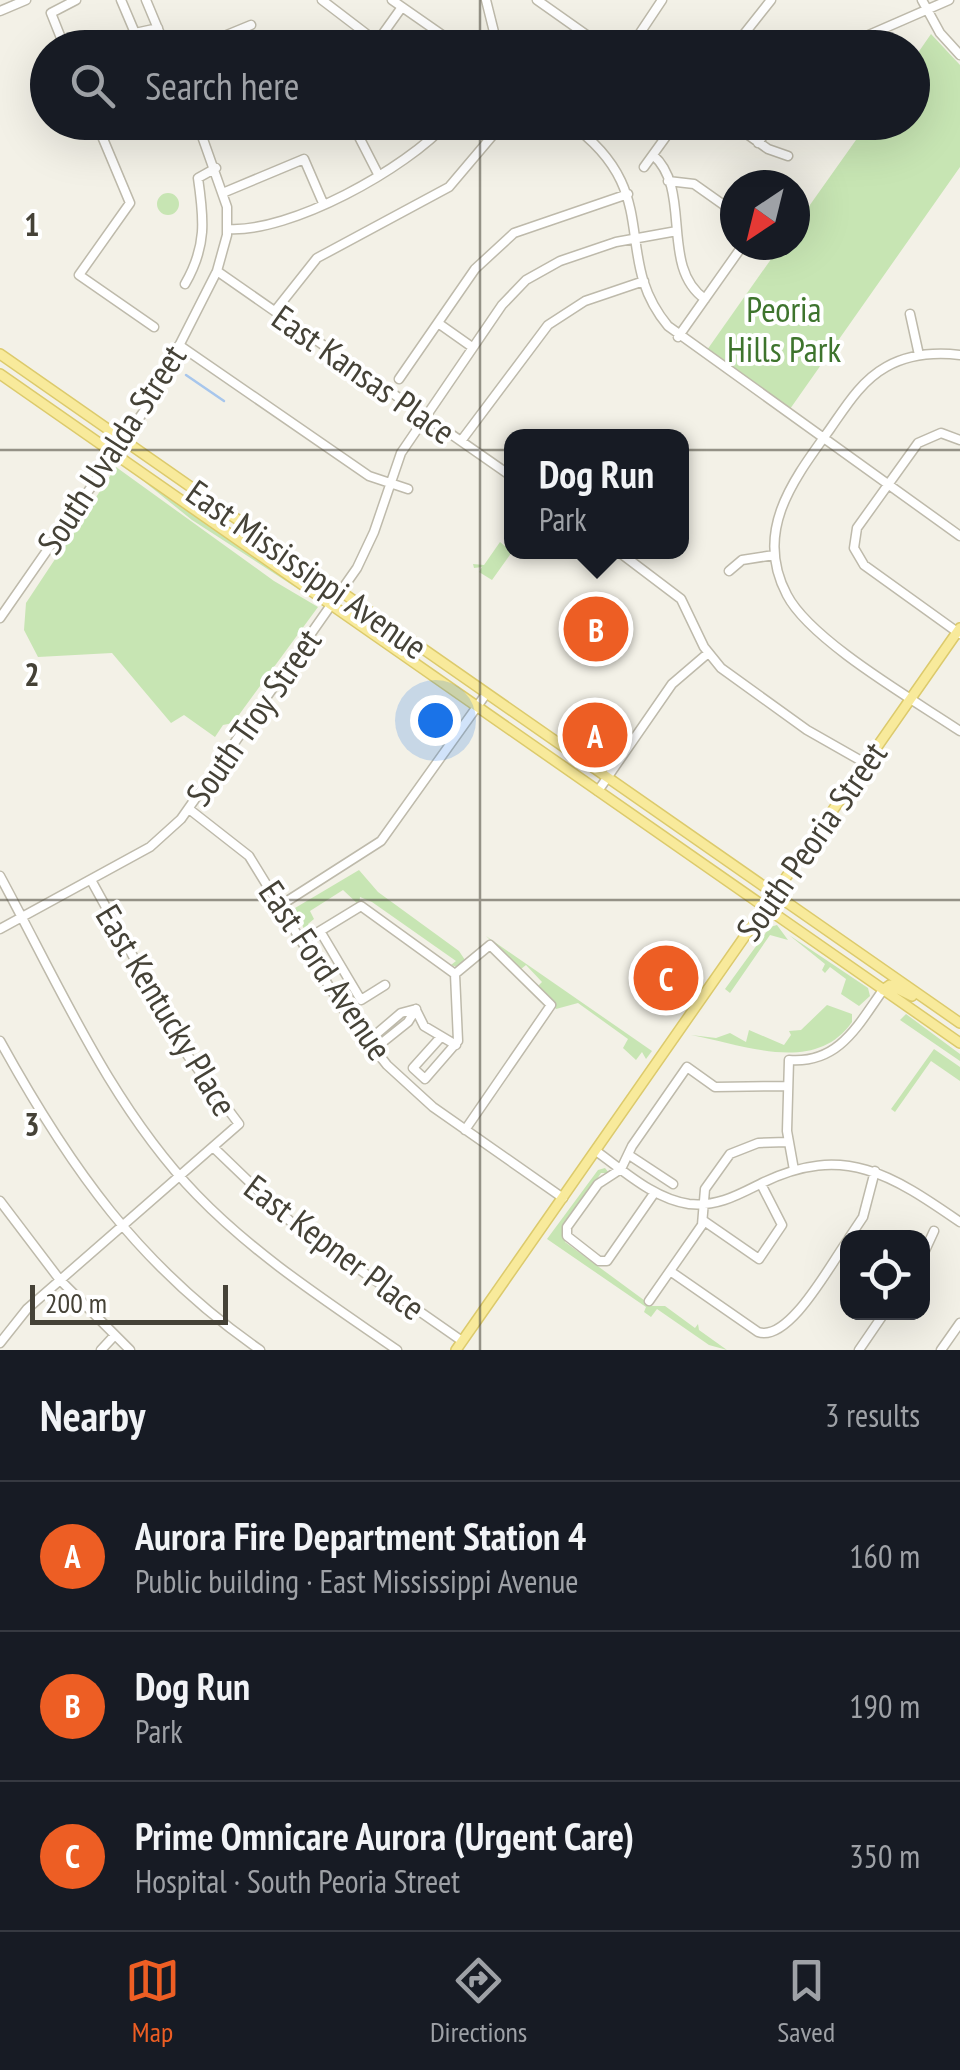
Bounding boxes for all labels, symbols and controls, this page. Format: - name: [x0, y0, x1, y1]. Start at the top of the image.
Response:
- search box: [30, 30, 930, 140]
- icon: search: [65, 58, 120, 113]
- text: Search here: [145, 61, 299, 110]
- north arrow: [720, 170, 810, 260]
- text: 1: [24, 203, 40, 245]
- park label: Peoria Hills Park: [727, 286, 841, 372]
- street label: East Kansas Place: [264, 294, 464, 454]
- street label: South Uvalda Street: [26, 335, 196, 562]
- popup: [504, 429, 689, 559]
- text: Dog Run: [539, 449, 654, 498]
- street label: East Mississippi Avenue: [178, 469, 436, 669]
- text: Park: [539, 498, 587, 540]
- pin: B: [564, 592, 628, 666]
- street label: South Troy Street: [175, 619, 331, 815]
- text: 2: [24, 653, 40, 695]
- your location: [410, 695, 461, 746]
- pin: A: [562, 698, 628, 772]
- street label: South Peoria Street: [725, 732, 897, 950]
- street label: East Ford Avenue: [249, 871, 403, 1069]
- street label: East Kentucky Place: [86, 896, 248, 1124]
- pin: C: [634, 940, 698, 1016]
- text: 3: [24, 1103, 40, 1145]
- street label: East Kepner Place: [235, 1164, 435, 1330]
- map controls: [840, 1230, 930, 1320]
- button: locate: [840, 1230, 930, 1320]
- scale bar: [30, 1280, 228, 1324]
- text: 200 m: [45, 1284, 107, 1321]
- text: Nearby: [40, 1388, 145, 1443]
- text: 3 results: [825, 1394, 920, 1436]
- text: Aurora Fire Department Station 4: [135, 1511, 586, 1560]
- text: A: [64, 1535, 81, 1577]
- text: 160 m: [849, 1535, 920, 1577]
- text: Public building · East Mississippi Avenue: [135, 1560, 579, 1602]
- text: Dog Run: [135, 1661, 250, 1710]
- text: B: [65, 1685, 80, 1727]
- text: 190 m: [849, 1685, 920, 1727]
- text: Park: [135, 1710, 183, 1752]
- text: Prime Omnicare Aurora (Urgent Care): [135, 1811, 634, 1860]
- text: C: [65, 1835, 80, 1877]
- text: 350 m: [849, 1835, 920, 1877]
- text: Hospital · South Peoria Street: [135, 1860, 460, 1902]
- tab: Map: [125, 1953, 180, 2050]
- tab: Directions: [430, 1953, 527, 2050]
- tab: Saved: [777, 1953, 835, 2050]

